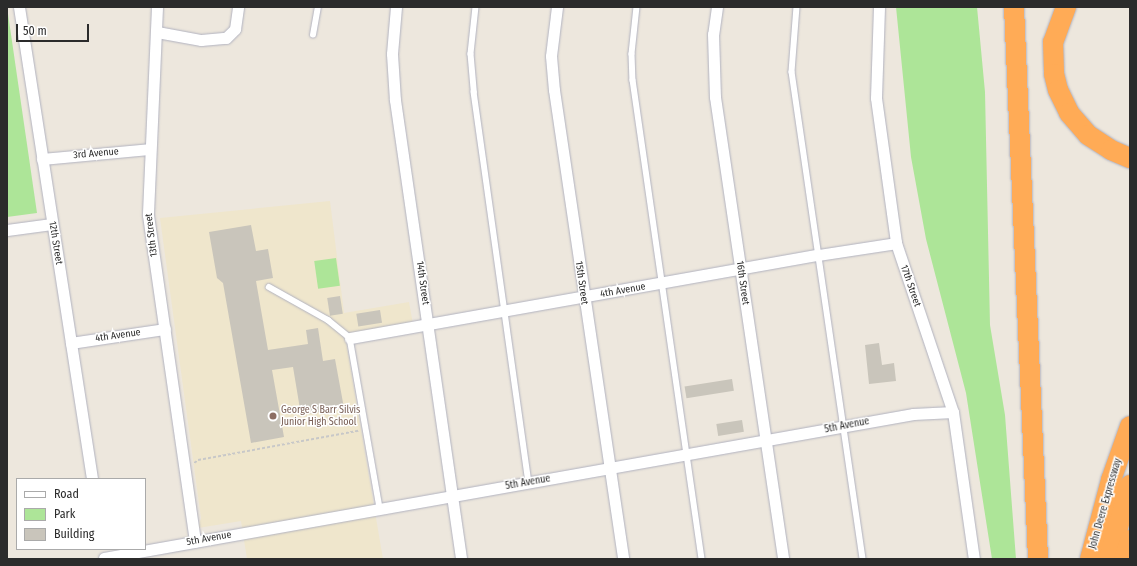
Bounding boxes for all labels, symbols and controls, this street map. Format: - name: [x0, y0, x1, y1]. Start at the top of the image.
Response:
- scale bar: [18, 16, 91, 42]
- text: 50 m: [23, 24, 47, 38]
- street label: 3rd Avenue: [73, 146, 119, 162]
- street label: 13th Street: [143, 212, 161, 258]
- street label: 12th Street: [46, 220, 64, 266]
- street label: 14th Street: [413, 260, 431, 306]
- street label: 15th Street: [572, 260, 590, 306]
- street label: 16th Street: [733, 260, 751, 306]
- street label: 17th Street: [897, 264, 923, 308]
- street label: 4th Avenue: [599, 281, 647, 301]
- street label: 4th Avenue: [94, 327, 142, 345]
- place label: George S Barr Silvis Junior High School: [281, 404, 360, 428]
- marker: George S Barr Silvis Junior High School: [268, 411, 278, 421]
- street label: 5th Avenue: [824, 416, 870, 436]
- street label: John Deere Expressway: [1087, 457, 1125, 551]
- street label: 5th Avenue: [505, 473, 551, 493]
- legend: [16, 478, 146, 550]
- text: Road: [54, 487, 79, 501]
- text: Park: [54, 507, 75, 521]
- text: Building: [54, 527, 94, 541]
- street label: 5th Avenue: [186, 529, 232, 549]

